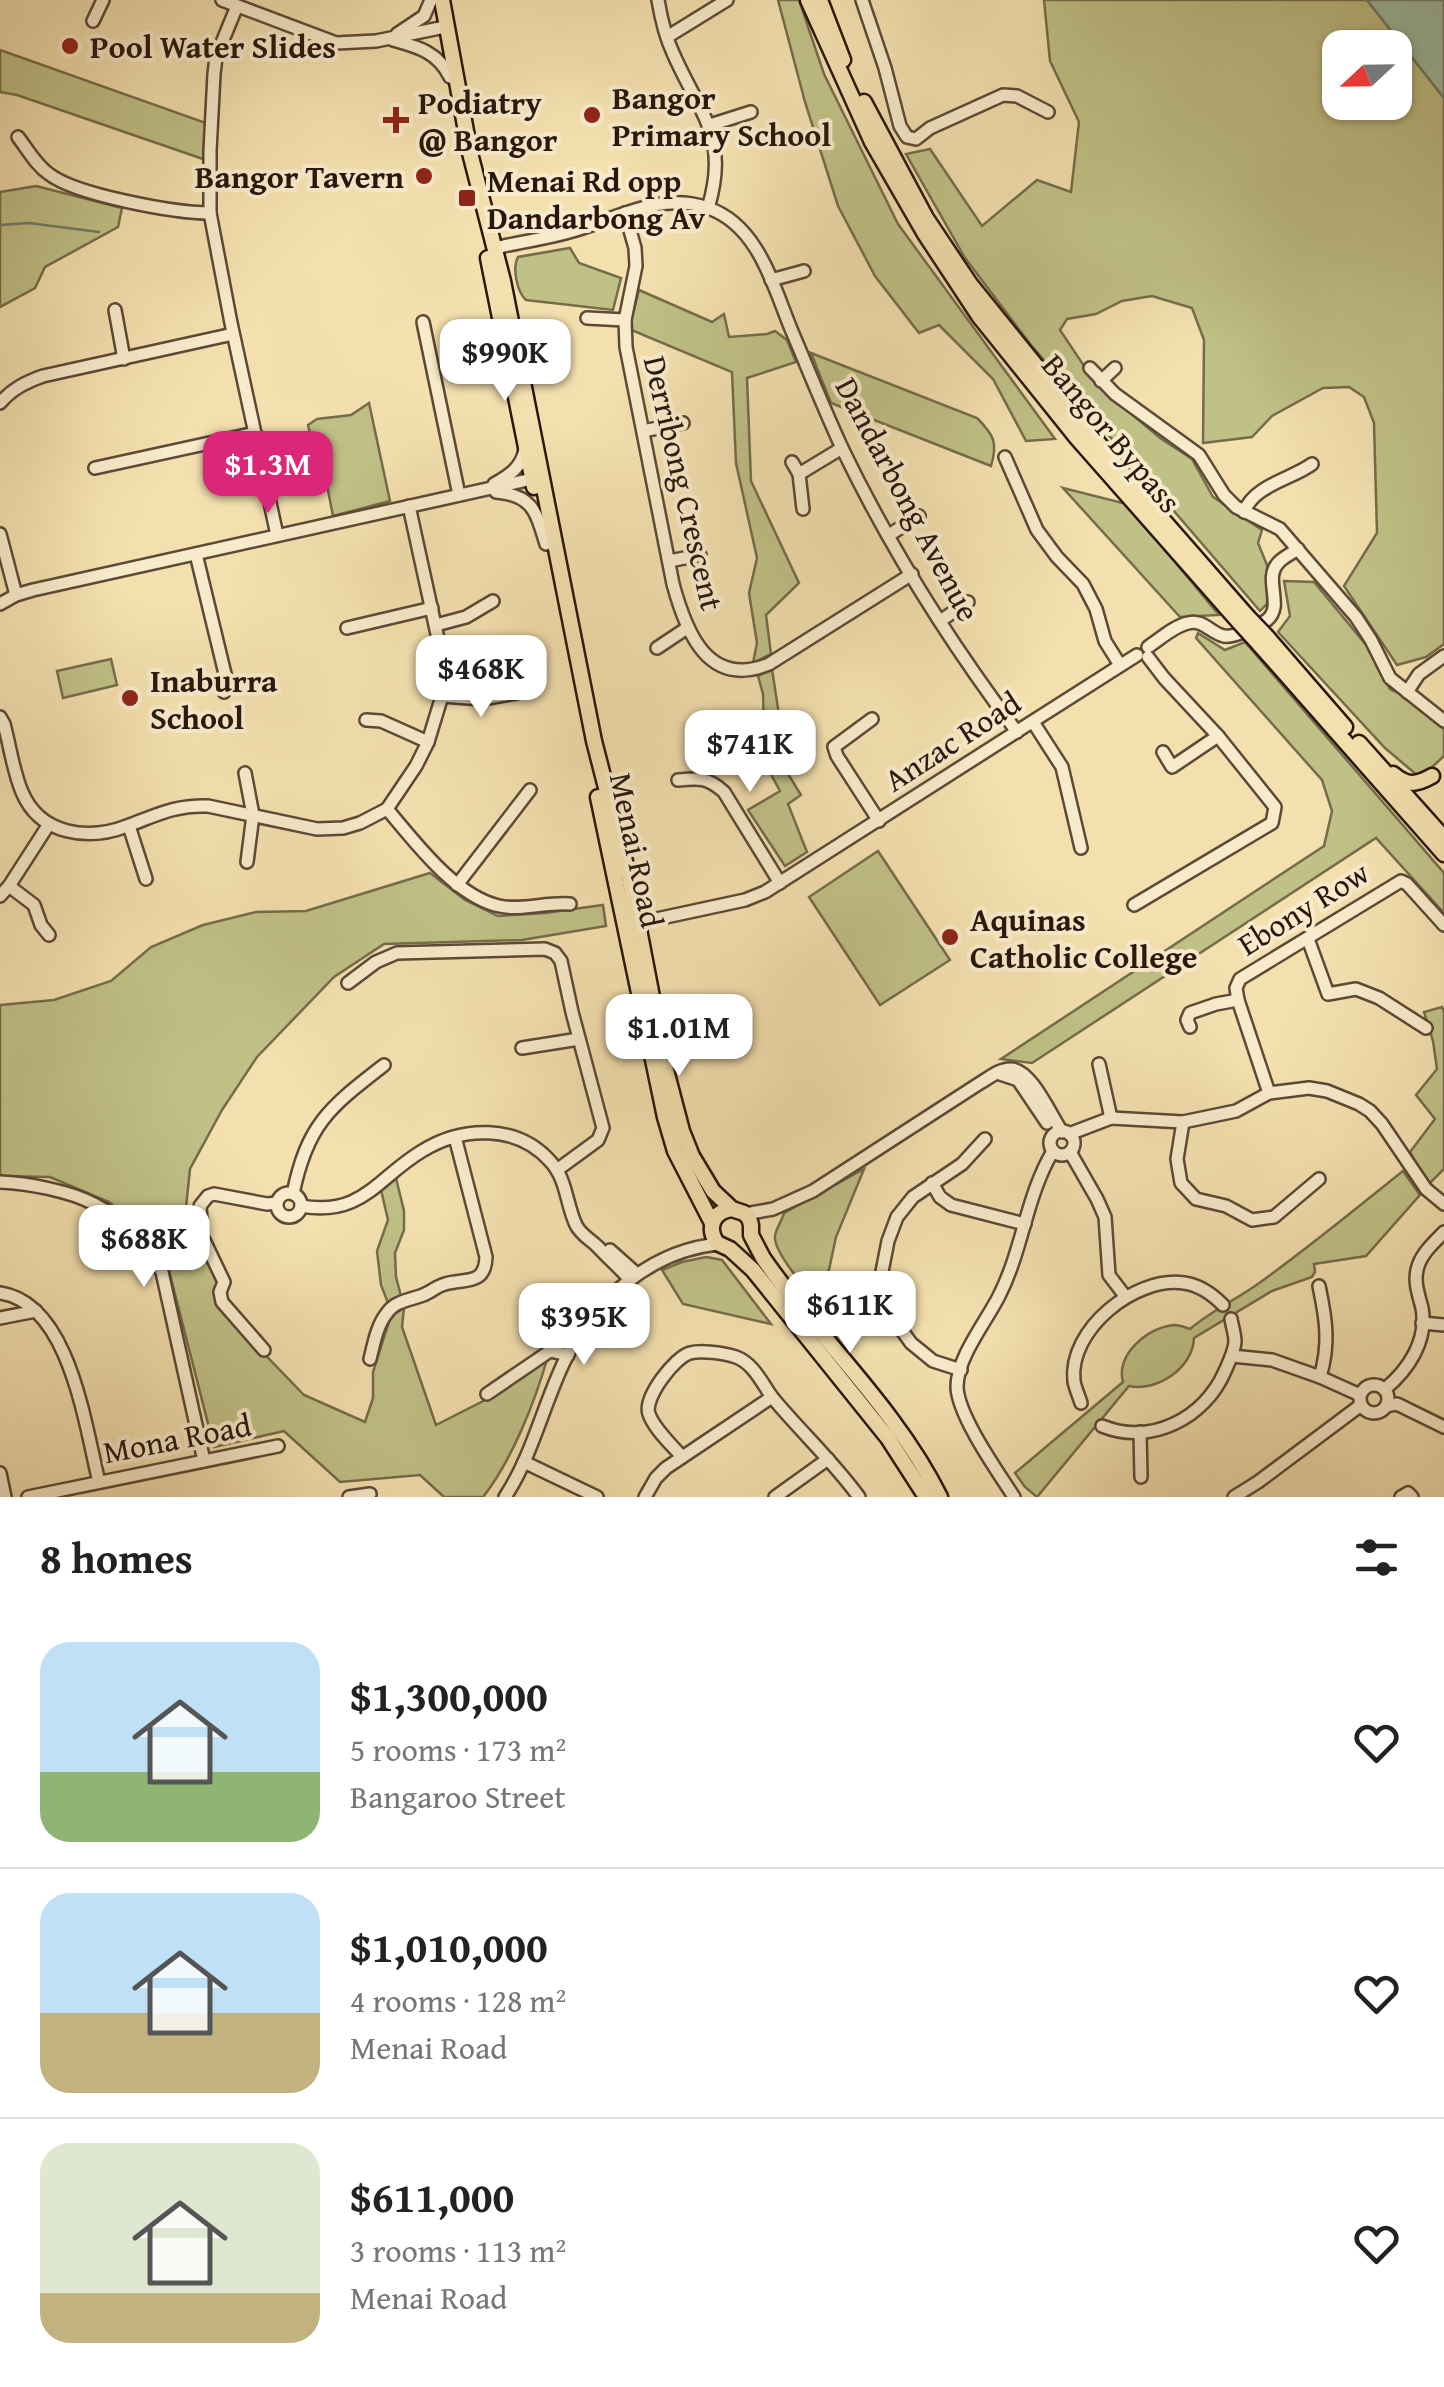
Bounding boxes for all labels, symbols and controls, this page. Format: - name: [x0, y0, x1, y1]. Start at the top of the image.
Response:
- place label: Pool Water Slides: [90, 23, 336, 70]
- north arrow: [1322, 30, 1412, 120]
- map controls: [1322, 30, 1412, 120]
- marker: Pool Water Slides: [59, 35, 81, 57]
- place label: Bangor Primary School: [612, 74, 831, 158]
- place label: Podiatry @ Bangor: [418, 79, 558, 163]
- marker: Bangor Primary School: [581, 104, 603, 126]
- marker: Podiatry @ Bangor: [383, 107, 409, 133]
- place label: Bangor Tavern: [195, 153, 404, 200]
- place label: Menai Rd opp Dandarbong Av: [487, 157, 706, 241]
- marker: Bangor Tavern: [413, 165, 435, 187]
- marker: Menai Rd opp Dandarbong Av: [456, 187, 478, 209]
- pin: $990K: [435, 319, 575, 404]
- text: $990K: [462, 328, 548, 375]
- street label: Bangor Bypass: [1031, 343, 1193, 523]
- street label: Derribong Crescent: [632, 351, 736, 615]
- street label: Dandarbong Avenue: [824, 369, 992, 629]
- pin: $1.3M: [198, 431, 338, 516]
- text: $1.3M: [225, 440, 311, 487]
- pin: $468K: [411, 635, 551, 720]
- text: $468K: [438, 644, 524, 691]
- place label: Inaburra School: [150, 657, 278, 741]
- street label: Anzac Road: [874, 679, 1030, 803]
- marker: Inaburra School: [119, 687, 141, 709]
- pin: $741K: [680, 710, 820, 795]
- text: $741K: [707, 719, 793, 766]
- street label: Menai Road: [598, 768, 676, 932]
- street label: Ebony Row: [1228, 849, 1378, 967]
- place label: Aquinas Catholic College: [970, 896, 1197, 980]
- marker: Aquinas Catholic College: [939, 926, 961, 948]
- pin: $1.01M: [598, 994, 760, 1079]
- text: $1.01M: [628, 1003, 730, 1050]
- pin: $688K: [74, 1205, 214, 1290]
- text: $688K: [101, 1214, 187, 1261]
- pin: $611K: [780, 1271, 920, 1356]
- text: $611K: [807, 1280, 893, 1327]
- pin: $395K: [514, 1283, 654, 1368]
- text: $395K: [541, 1292, 627, 1339]
- street label: Mona Road: [99, 1401, 255, 1475]
- text: 8 homes: [40, 1527, 193, 1588]
- icon: filters: [1349, 1530, 1404, 1585]
- text: $1,300,000: [350, 1665, 548, 1726]
- icon: home: [120, 1682, 240, 1802]
- icon: heart: [1349, 1715, 1404, 1770]
- text: 5 rooms · 173 m²: [350, 1726, 566, 1773]
- text: Bangaroo Street: [350, 1773, 566, 1820]
- text: $1,010,000: [350, 1916, 548, 1977]
- icon: home: [120, 1933, 240, 2053]
- icon: heart: [1349, 1966, 1404, 2021]
- text: 4 rooms · 128 m²: [350, 1977, 566, 2024]
- text: Menai Road: [350, 2024, 507, 2071]
- text: $611,000: [350, 2166, 514, 2227]
- icon: home: [120, 2183, 240, 2303]
- icon: heart: [1349, 2216, 1404, 2271]
- text: 3 rooms · 113 m²: [350, 2227, 566, 2274]
- text: Menai Road: [350, 2274, 507, 2321]

